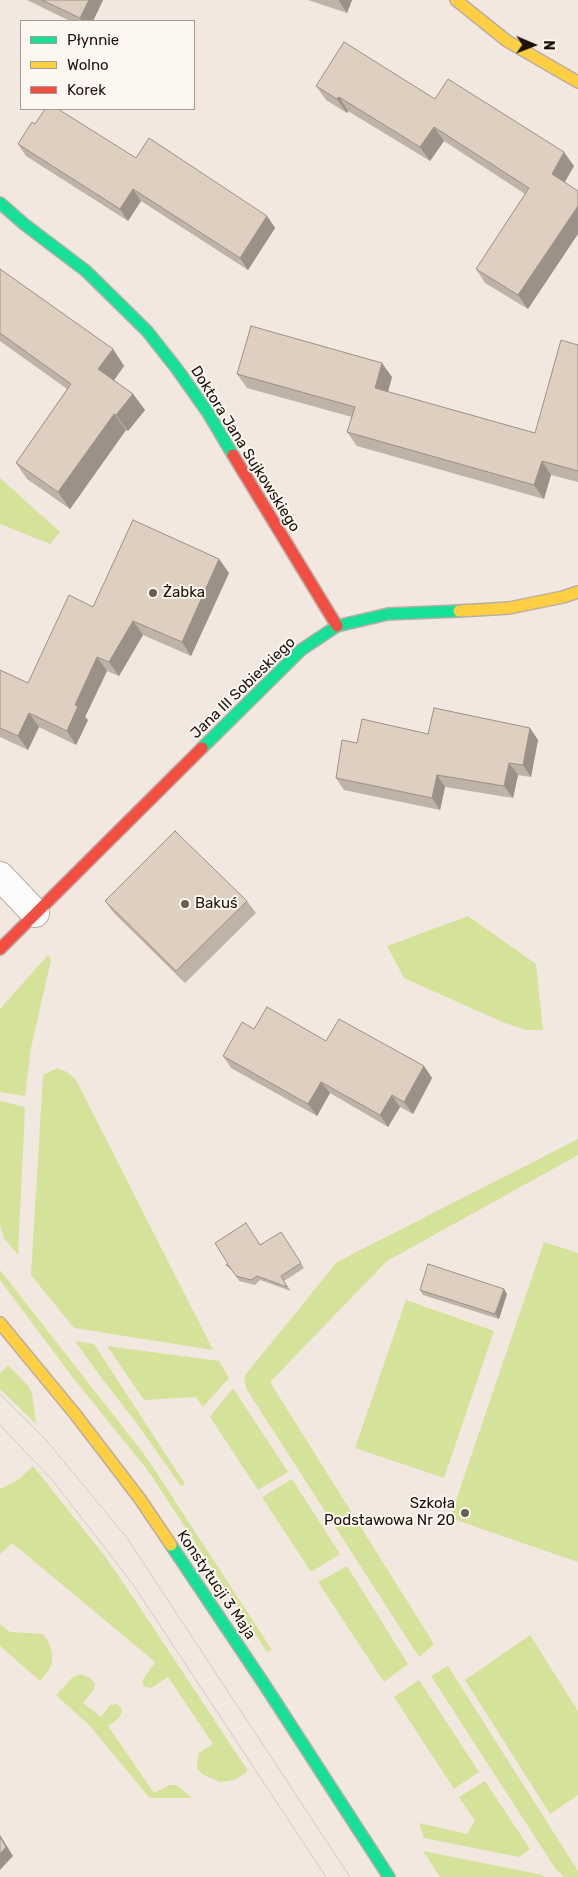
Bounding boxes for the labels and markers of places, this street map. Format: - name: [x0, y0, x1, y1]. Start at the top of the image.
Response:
- place label: Żabka: [163, 584, 205, 602]
- marker: Żabka: [147, 587, 159, 599]
- place label: Bakuś: [195, 895, 238, 913]
- marker: Bakuś: [179, 898, 191, 910]
- place label: Szkoła Podstawowa Nr 20: [324, 1495, 455, 1530]
- marker: Szkoła Podstawowa Nr 20: [459, 1507, 471, 1519]

